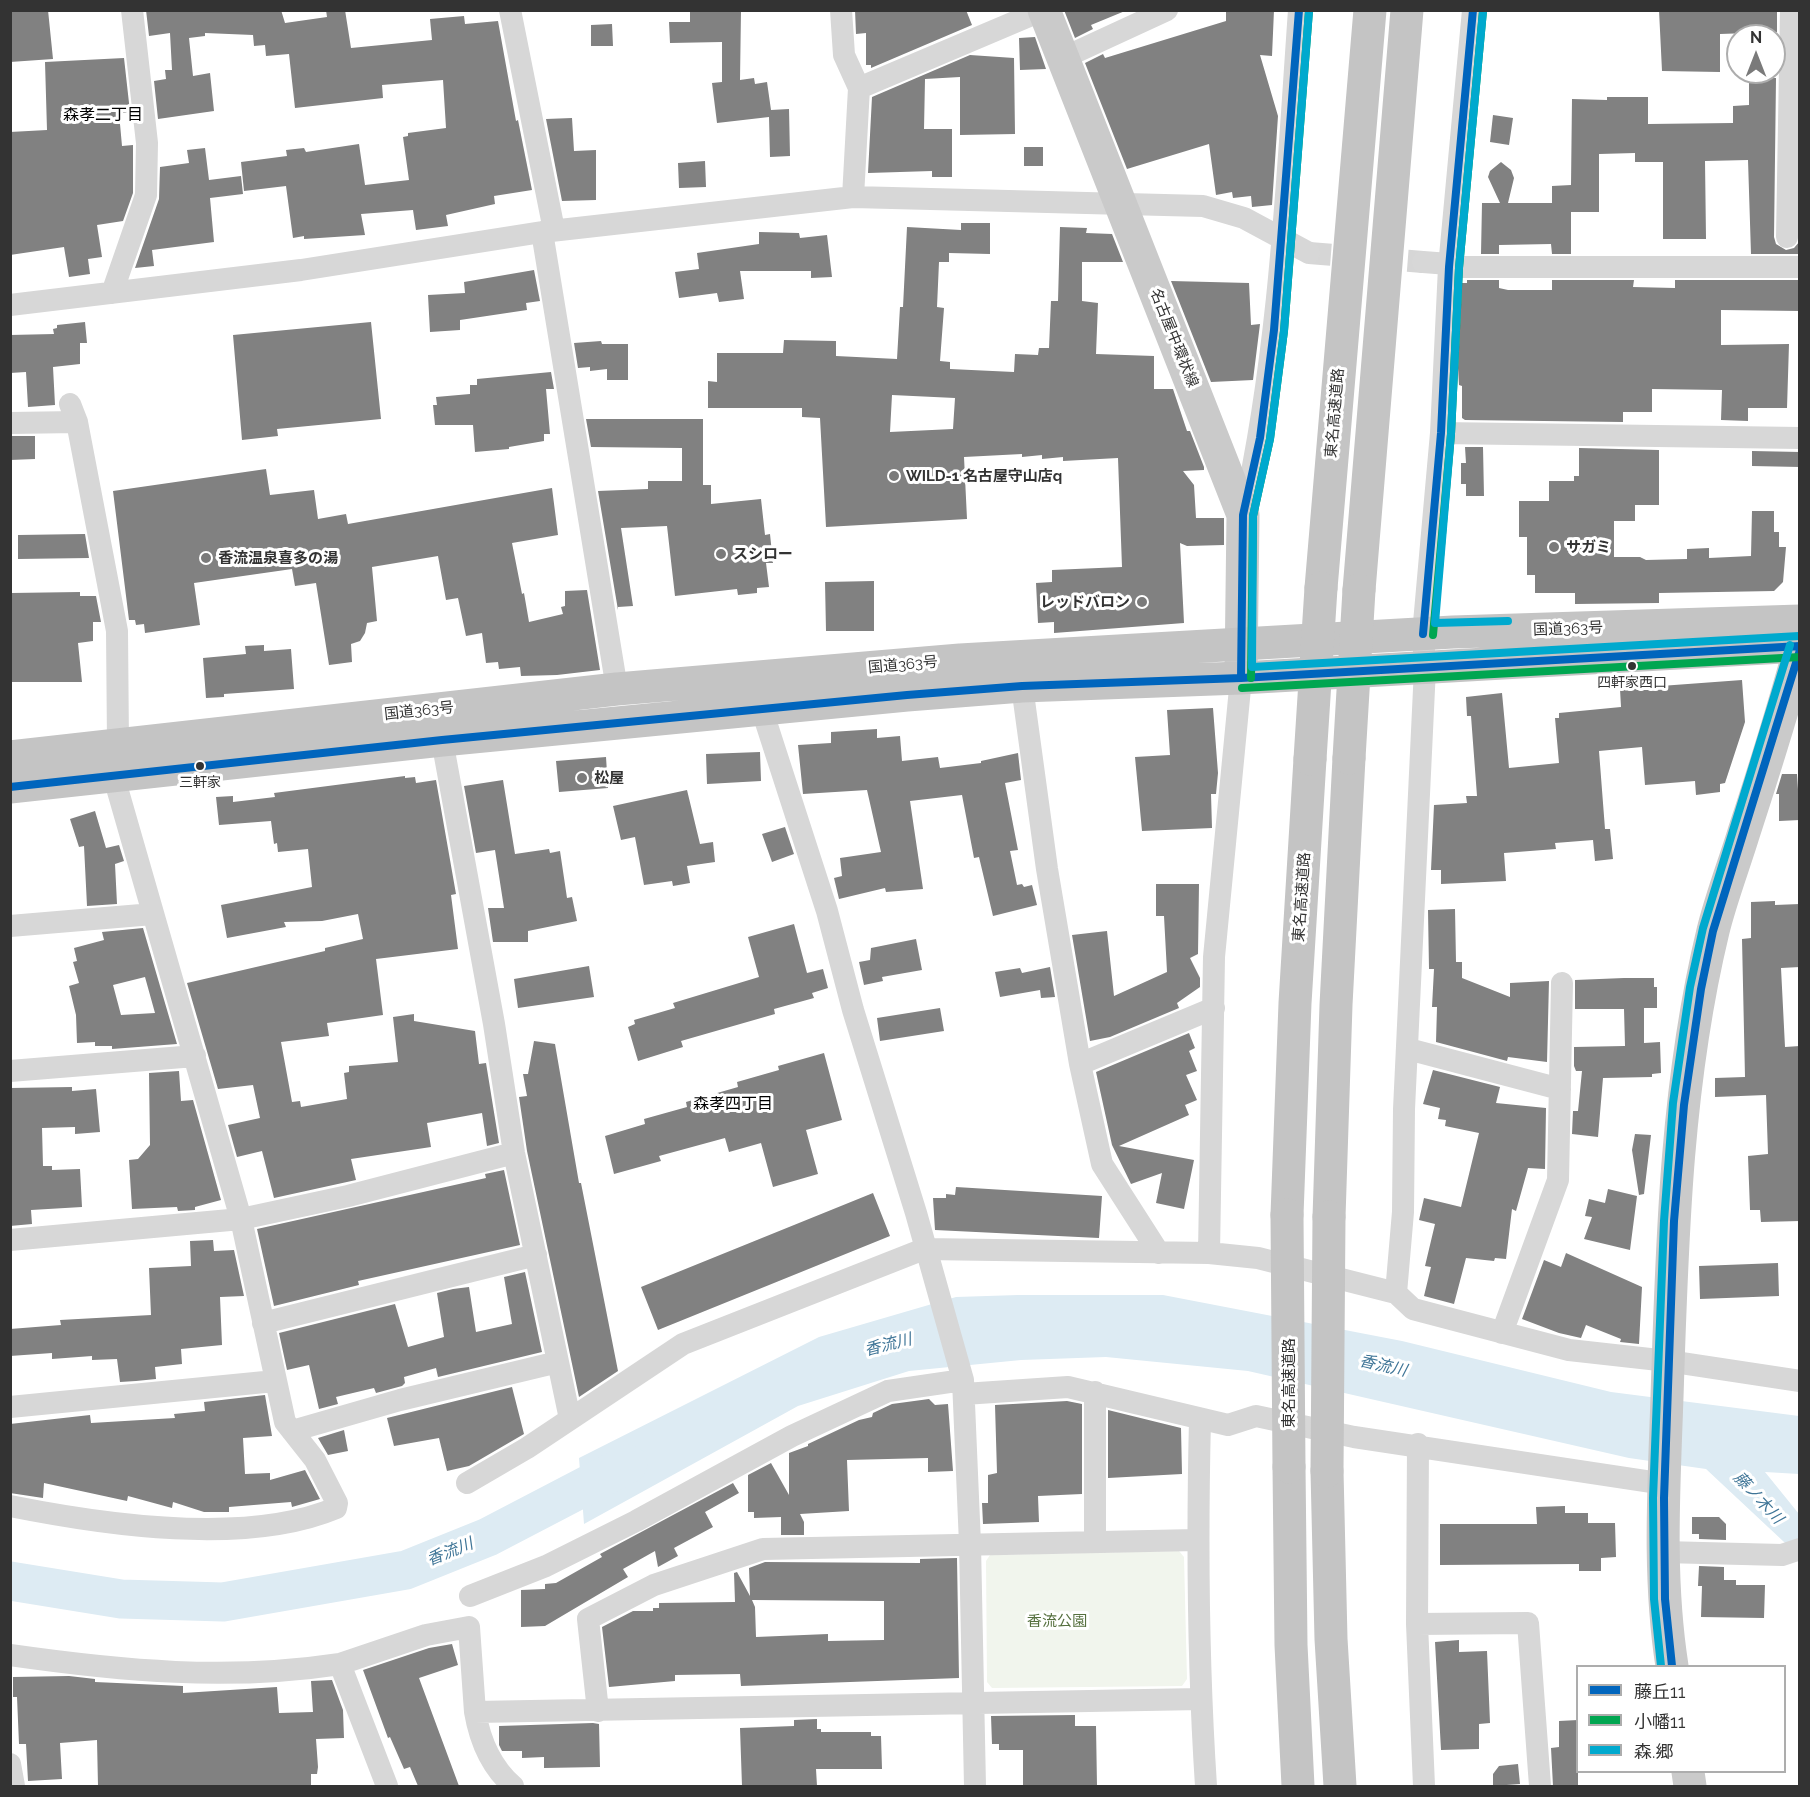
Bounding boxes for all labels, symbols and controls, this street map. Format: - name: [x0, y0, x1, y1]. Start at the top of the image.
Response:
- north arrow: [1726, 24, 1786, 84]
- text: N: [1750, 28, 1762, 47]
- district label: 森孝二丁目: [63, 105, 143, 125]
- street label: 名古屋中環状線: [1146, 286, 1202, 390]
- street label: 東名高速道路: [1322, 367, 1348, 459]
- place label: WILD-1 名古屋守山店q: [906, 467, 1062, 485]
- marker: WILD-1 名古屋守山店q: [887, 469, 901, 483]
- place label: サガミ: [1566, 538, 1611, 556]
- marker: サガミ: [1547, 540, 1561, 554]
- place label: スシロー: [733, 545, 793, 563]
- marker: スシロー: [714, 547, 728, 561]
- place label: 香流温泉喜多の湯: [218, 549, 338, 567]
- marker: 香流温泉喜多の湯: [199, 551, 213, 565]
- place label: レッドバロン: [1040, 593, 1130, 611]
- marker: レッドバロン: [1135, 595, 1149, 609]
- street label: 国道363号: [1533, 619, 1603, 639]
- street label: 国道363号: [867, 653, 939, 677]
- marker: 四軒家西口: [1626, 660, 1638, 672]
- place label: 四軒家西口: [1597, 675, 1667, 691]
- street label: 国道363号: [383, 698, 455, 724]
- marker: 三軒家: [194, 760, 206, 772]
- place label: 松屋: [594, 769, 624, 787]
- marker: 松屋: [575, 771, 589, 785]
- place label: 三軒家: [179, 775, 221, 791]
- street label: 東名高速道路: [1290, 851, 1314, 943]
- district label: 森孝四丁目: [693, 1094, 773, 1114]
- water label: 香流川: [862, 1330, 914, 1360]
- street label: 東名高速道路: [1280, 1338, 1298, 1428]
- water label: 香流川: [1357, 1351, 1409, 1381]
- water label: 藤ノ木川: [1729, 1468, 1787, 1528]
- water label: 香流川: [424, 1534, 476, 1570]
- park label: 香流公園: [1027, 1612, 1087, 1630]
- legend: [1576, 1665, 1786, 1773]
- text: 藤丘11: [1634, 1681, 1685, 1702]
- text: 小幡11: [1634, 1711, 1685, 1732]
- text: 森.郷: [1634, 1741, 1673, 1762]

